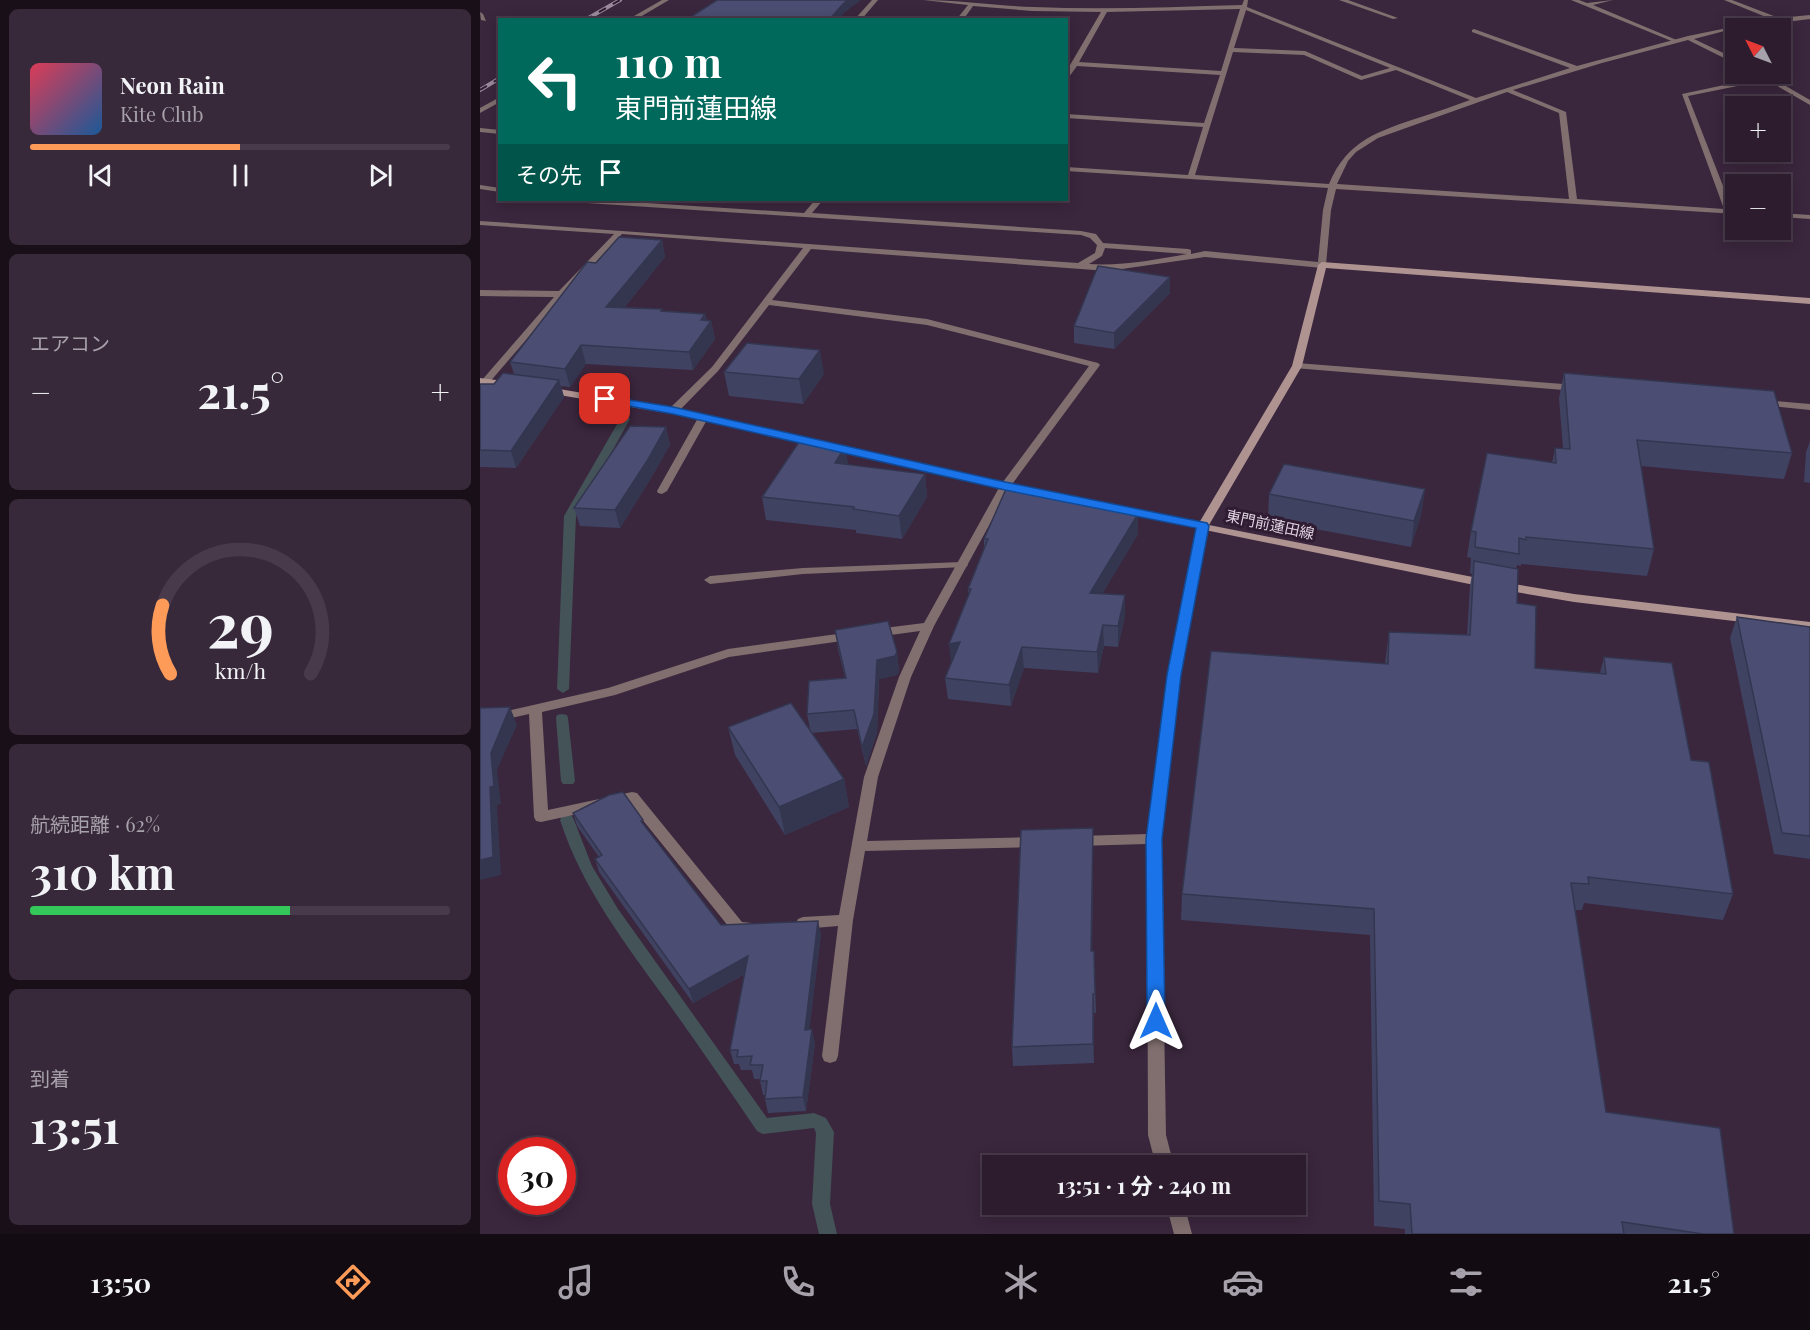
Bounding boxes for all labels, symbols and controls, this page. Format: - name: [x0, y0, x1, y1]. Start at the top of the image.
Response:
- north arrow: [1725, 18, 1791, 84]
- map controls: [1725, 18, 1791, 240]
- text: 110 m: [615, 33, 722, 89]
- icon: left: [516, 42, 594, 120]
- text: Neon Rain: [120, 70, 225, 100]
- text: 東門前蓮田線: [615, 89, 777, 125]
- button: +: [1725, 96, 1791, 162]
- text: Kite Club: [120, 100, 204, 127]
- icon: arrive: [594, 156, 627, 189]
- icon: previous: [84, 159, 117, 192]
- icon: pause: [224, 159, 257, 192]
- icon: next: [364, 159, 397, 192]
- text: その先: [516, 159, 582, 189]
- button: −: [1725, 174, 1791, 240]
- text: エアコン: [30, 329, 110, 356]
- text: 21.5°: [198, 360, 284, 420]
- text: −: [30, 369, 51, 413]
- text: +: [431, 369, 450, 413]
- pin: [579, 373, 630, 424]
- icon: arrive: [588, 382, 621, 415]
- street label: 東門前蓮田線: [1224, 505, 1316, 543]
- text: 29: [206, 580, 274, 664]
- text: km/h: [214, 656, 266, 684]
- text: 航続距離 · 62%: [30, 810, 160, 837]
- text: 310 km: [30, 841, 175, 901]
- position arrow: [1124, 989, 1188, 1053]
- text: 到着: [30, 1064, 70, 1091]
- text: 13:51: [30, 1095, 120, 1155]
- speed limit sign: 30: [498, 1137, 576, 1215]
- text: 13:51 · 1 分 · 240 m: [1057, 1170, 1231, 1200]
- icon: directions: [332, 1261, 374, 1303]
- icon: music: [555, 1261, 597, 1303]
- icon: phone: [777, 1261, 819, 1303]
- icon: climate: [1000, 1261, 1042, 1303]
- icon: car: [1222, 1261, 1264, 1303]
- icon: filters: [1445, 1261, 1487, 1303]
- text: 13:50: [90, 1264, 151, 1300]
- text: 21.5°: [1668, 1264, 1720, 1300]

